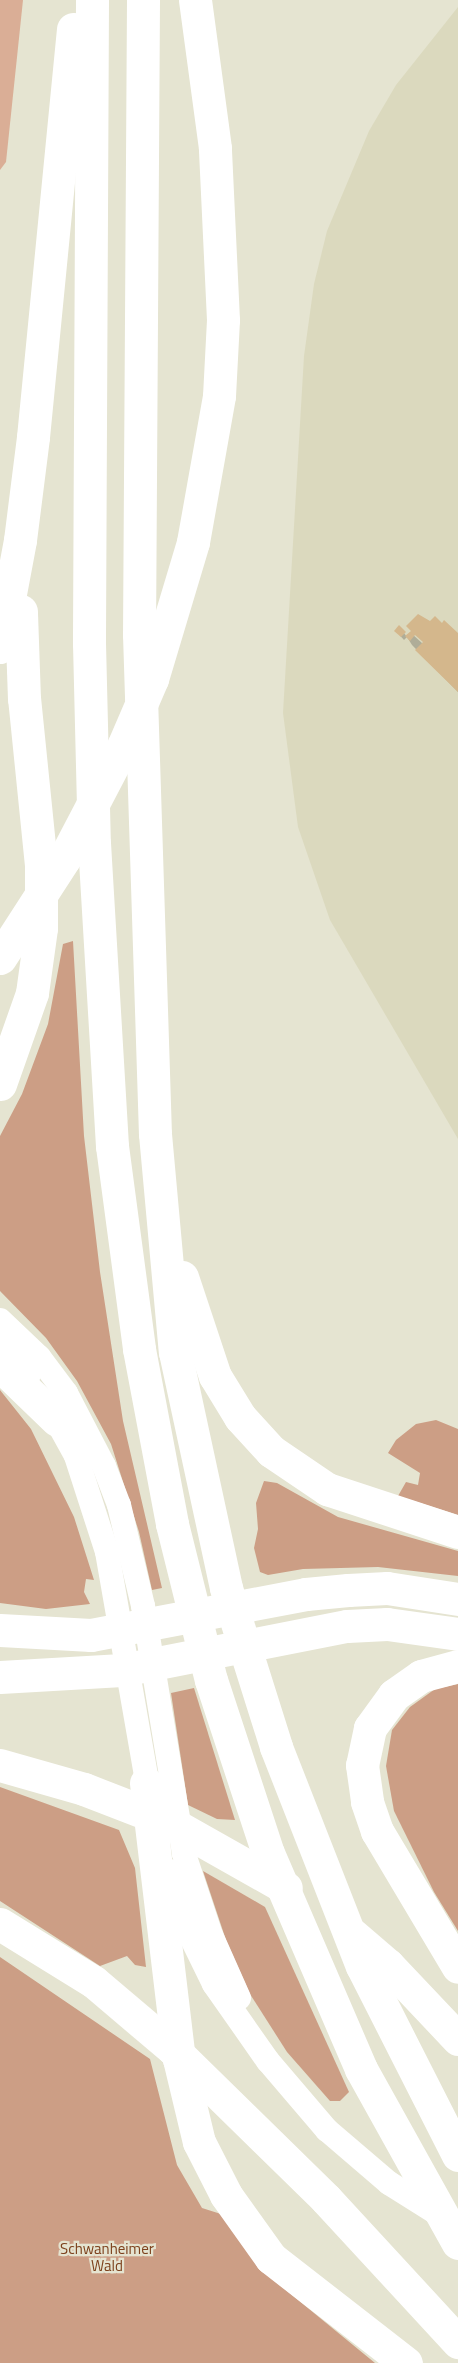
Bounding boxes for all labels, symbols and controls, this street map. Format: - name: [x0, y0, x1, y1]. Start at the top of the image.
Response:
- park label: Schwanheimer Wald: [60, 2239, 154, 2274]

